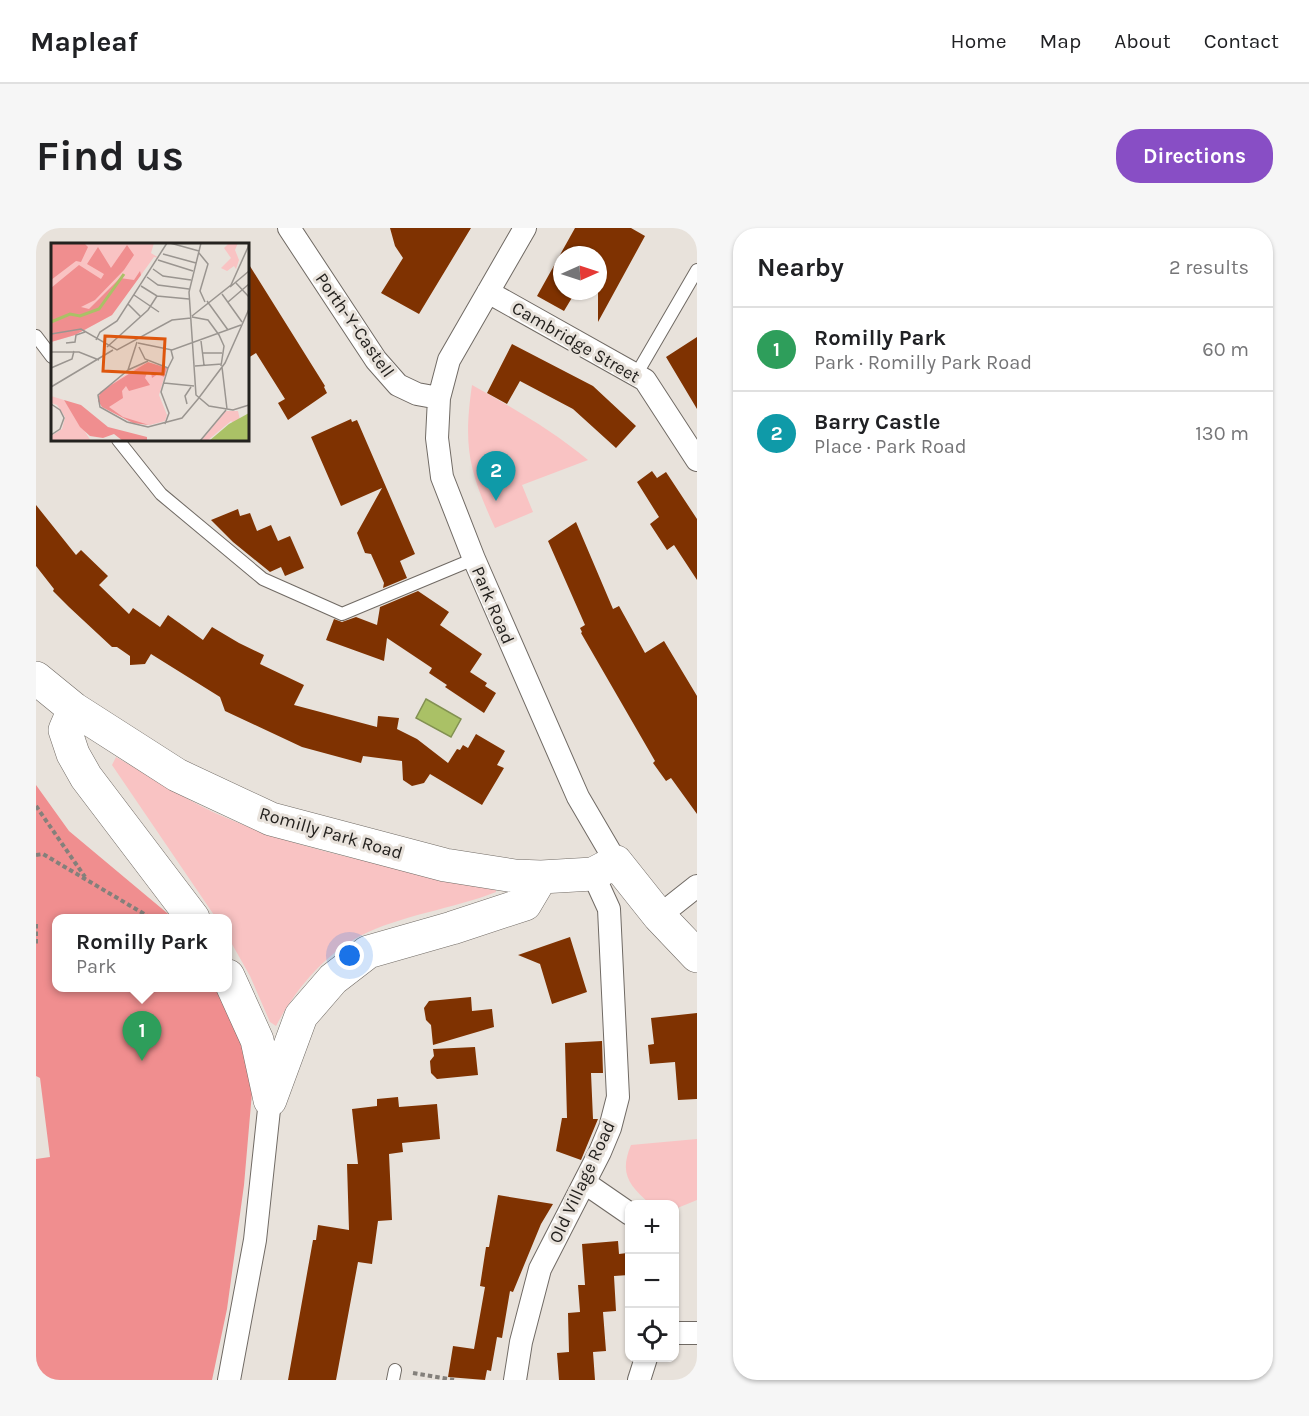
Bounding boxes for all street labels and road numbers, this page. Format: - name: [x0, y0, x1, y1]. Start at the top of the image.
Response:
- street label: Porth-Y-Castell: [311, 268, 399, 382]
- street label: Cambridge Street: [508, 296, 644, 388]
- street label: Park Road: [467, 563, 519, 647]
- street label: Romilly Park Road: [257, 802, 405, 864]
- street label: Old Village Road: [544, 1117, 620, 1247]

